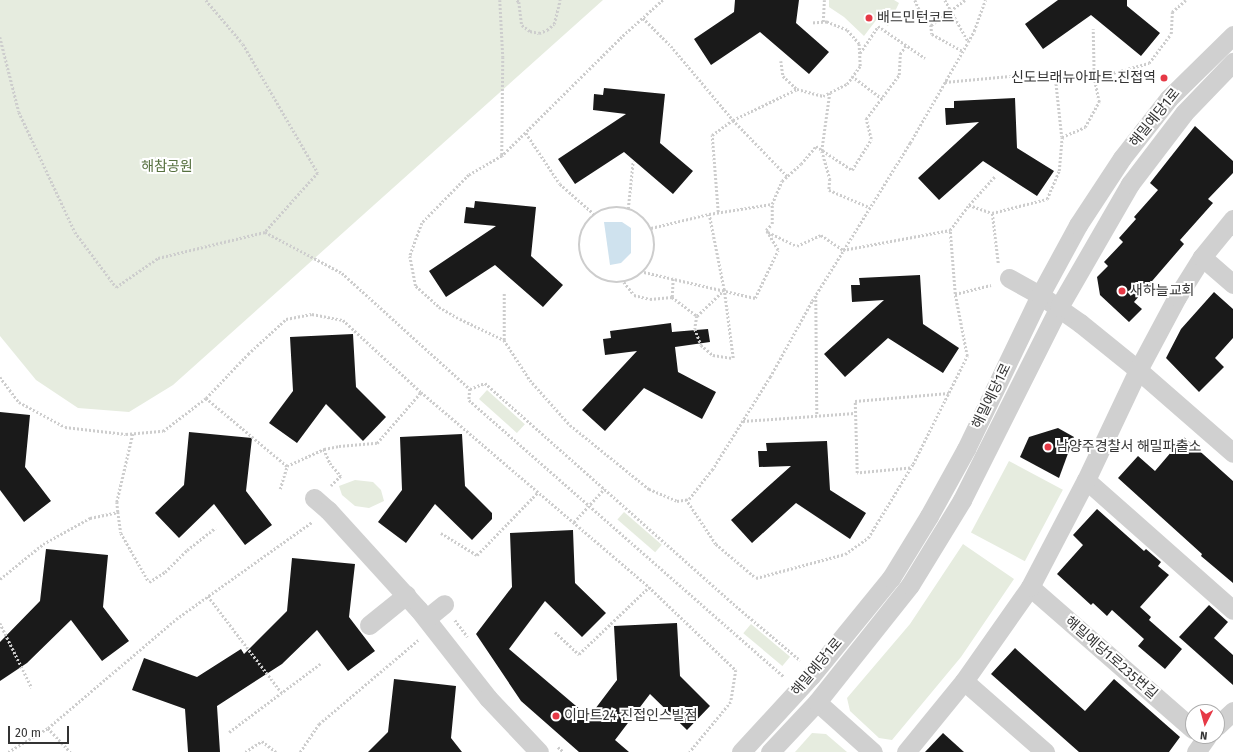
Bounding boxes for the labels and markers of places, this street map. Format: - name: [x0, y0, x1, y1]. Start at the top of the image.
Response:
- place label: 배드민턴코트: [877, 10, 954, 26]
- marker: 배드민턴코트: [864, 13, 874, 23]
- place label: 신도브래뉴아파트.진접역: [1011, 70, 1156, 86]
- marker: 신도브래뉴아파트.진접역: [1159, 73, 1169, 83]
- place label: 새하늘교회: [1130, 283, 1194, 299]
- marker: 새하늘교회: [1117, 286, 1127, 296]
- place label: 남양주경찰서 해밀파출소: [1056, 439, 1201, 455]
- marker: 남양주경찰서 해밀파출소: [1043, 442, 1053, 452]
- place label: 이마트24 진접인스빌점: [564, 708, 698, 724]
- marker: 이마트24 진접인스빌점: [551, 711, 561, 721]

